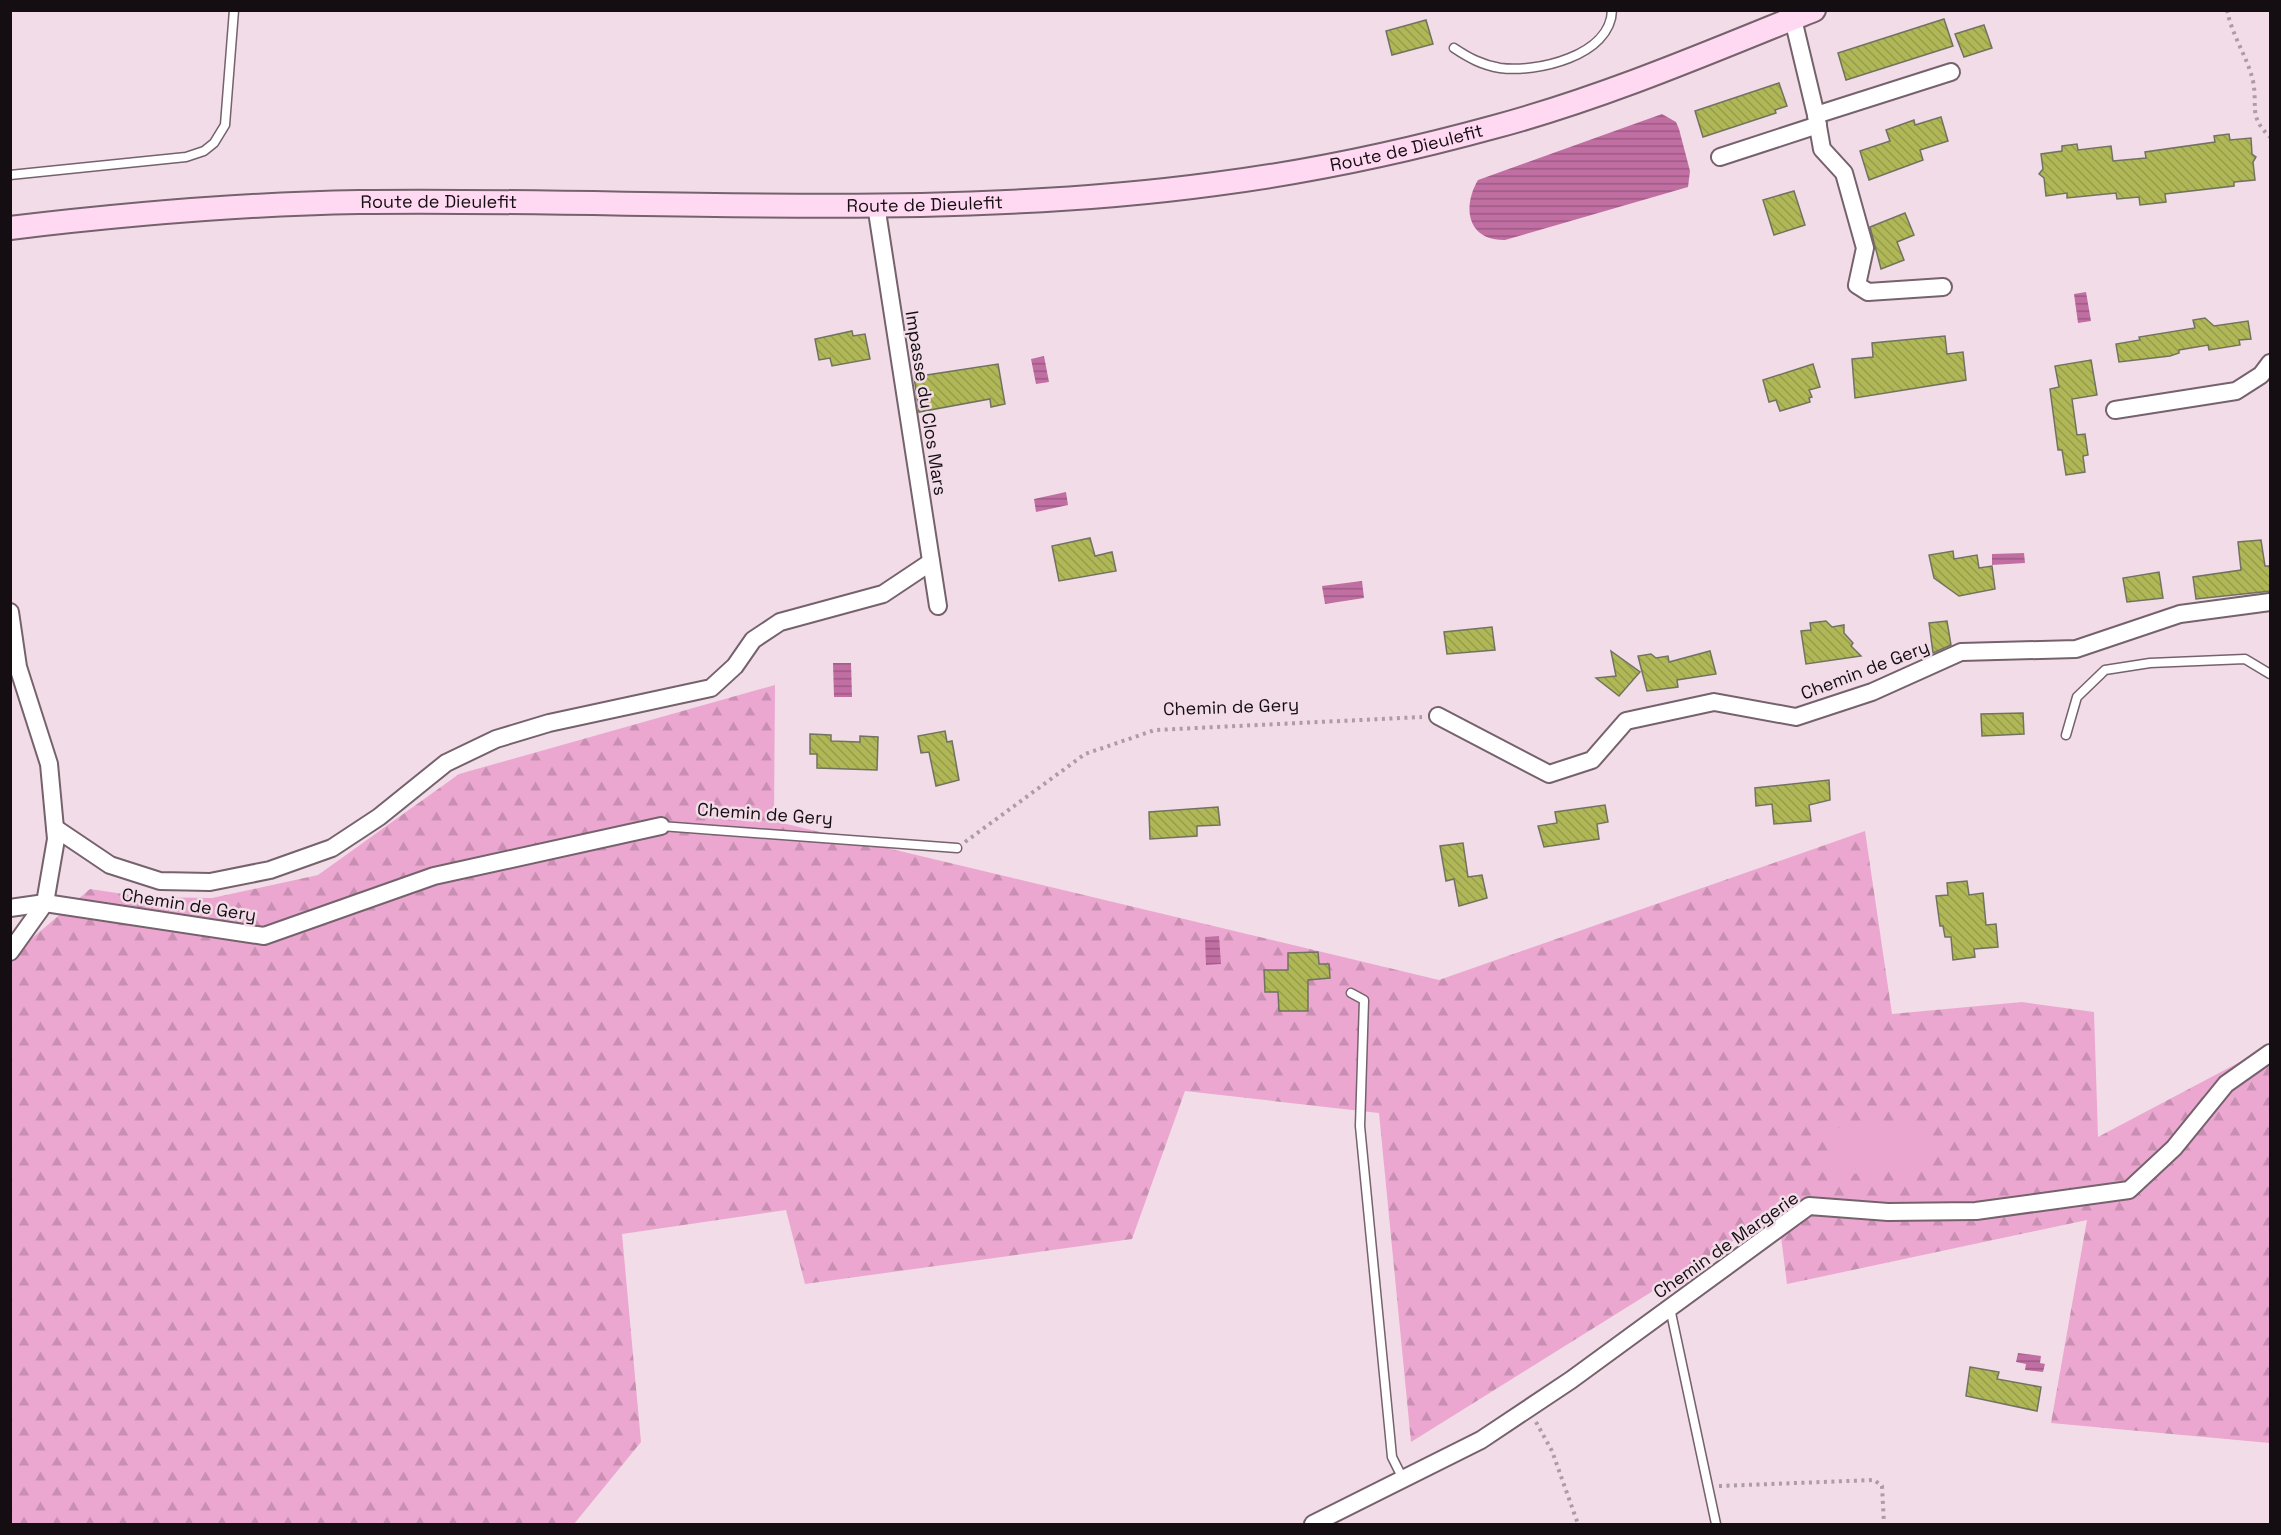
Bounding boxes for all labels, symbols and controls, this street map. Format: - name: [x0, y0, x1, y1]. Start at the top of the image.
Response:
- street label: Route de Dieulefit: [1328, 118, 1486, 176]
- street label: Route de Dieulefit: [360, 190, 517, 213]
- street label: Route de Dieulefit: [846, 190, 1004, 217]
- street label: Impasse du Clos Mars: [901, 309, 952, 497]
- street label: Chemin de Gery: [1797, 634, 1932, 705]
- street label: Chemin de Gery: [1163, 693, 1299, 720]
- street label: Chemin de Gery: [696, 797, 834, 830]
- street label: Chemin de Gery: [120, 883, 258, 927]
- street label: Chemin de Margerie: [1649, 1186, 1803, 1303]

